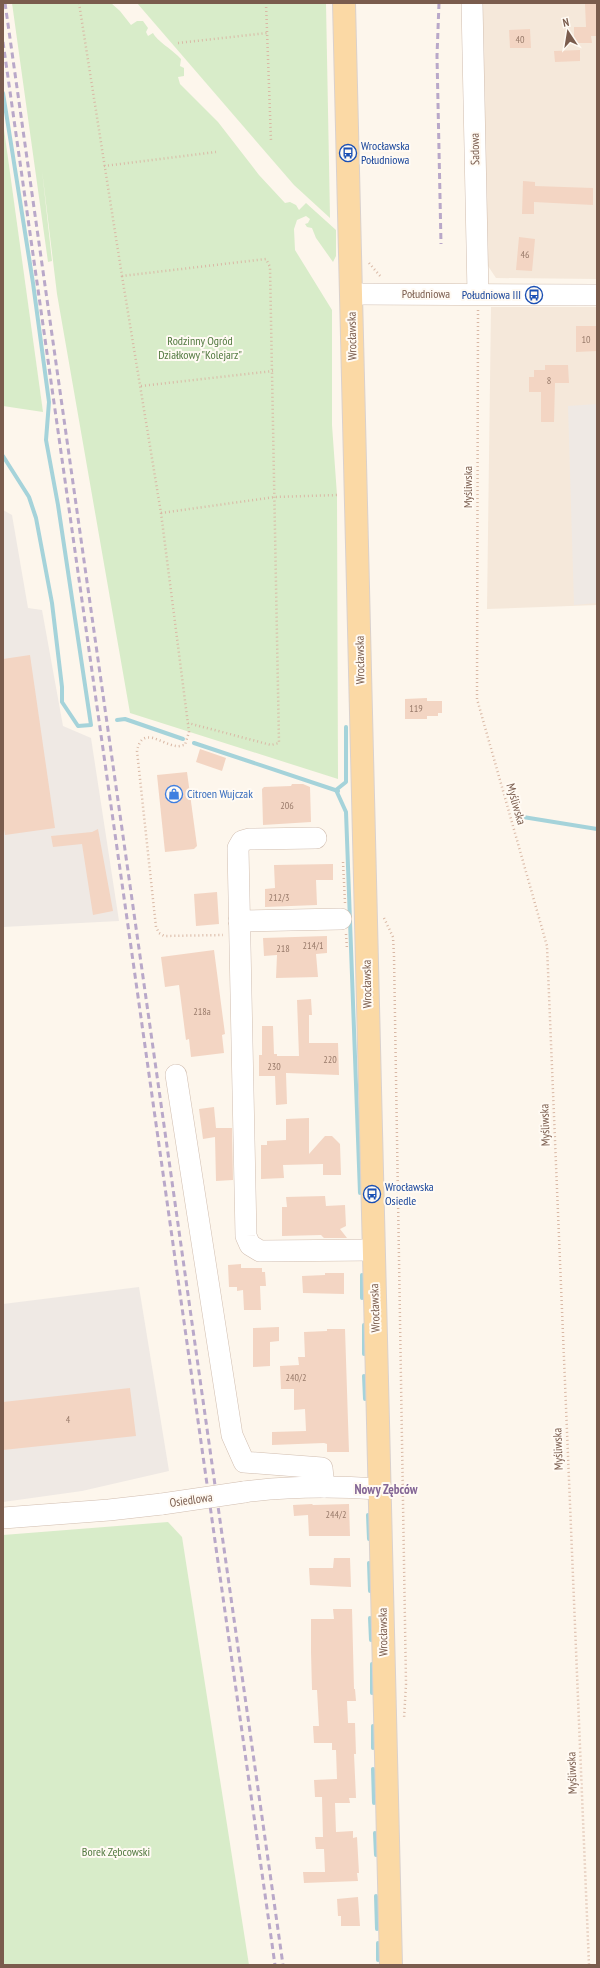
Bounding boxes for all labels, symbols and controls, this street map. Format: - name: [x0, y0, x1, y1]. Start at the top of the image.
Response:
- north arrow: [548, 12, 588, 52]
- text: N: [562, 15, 570, 30]
- house number: 40: [516, 33, 525, 46]
- street label: Sadowa: [467, 133, 482, 165]
- place label: Wrocławska Południowa: [361, 138, 410, 167]
- bus stop icon: Wrocławska Południowa: [338, 143, 358, 163]
- house number: 46: [521, 248, 530, 261]
- bus stop icon: Południowa III: [524, 285, 544, 305]
- street label: Południowa: [402, 286, 450, 301]
- place label: Południowa III: [462, 287, 521, 302]
- street label: Wrocławska: [344, 311, 359, 360]
- park label: Rodzinny Ogród Działkowy "Kolejarz": [158, 333, 242, 362]
- house number: 10: [582, 333, 591, 346]
- house number: 8: [547, 374, 551, 387]
- street label: Myśliwska: [460, 466, 475, 508]
- street label: Wrocławska: [352, 635, 367, 684]
- house number: 119: [409, 702, 423, 715]
- street label: Myśliwska: [503, 782, 530, 826]
- shop icon: Citroen Wujczak: [164, 784, 184, 804]
- place label: Citroen Wujczak: [187, 786, 253, 801]
- house number: 206: [280, 799, 294, 812]
- house number: 212/3: [269, 891, 289, 904]
- house number: 214/1: [303, 939, 323, 952]
- house number: 218: [276, 942, 290, 955]
- street label: Wrocławska: [359, 959, 374, 1008]
- house number: 218a: [193, 1005, 211, 1018]
- house number: 220: [323, 1053, 337, 1066]
- house number: 230: [267, 1060, 281, 1073]
- street label: Myśliwska: [536, 1103, 553, 1146]
- place label: Wrocławska Osiedle: [385, 1179, 434, 1208]
- bus stop icon: Wrocławska Osiedle: [362, 1184, 382, 1204]
- street label: Wrocławska: [366, 1283, 383, 1333]
- house number: 240/2: [286, 1371, 306, 1384]
- house number: 4: [66, 1413, 71, 1426]
- street label: Myśliwska: [549, 1427, 566, 1470]
- district label: Nowy Zębców: [355, 1481, 418, 1498]
- street label: Osiedlowa: [169, 1489, 214, 1510]
- house number: 244/2: [326, 1508, 346, 1521]
- street label: Wrocławska: [375, 1607, 390, 1656]
- street label: Myśliwska: [563, 1751, 580, 1794]
- park label: Borek Zębcowski: [82, 1844, 150, 1859]

